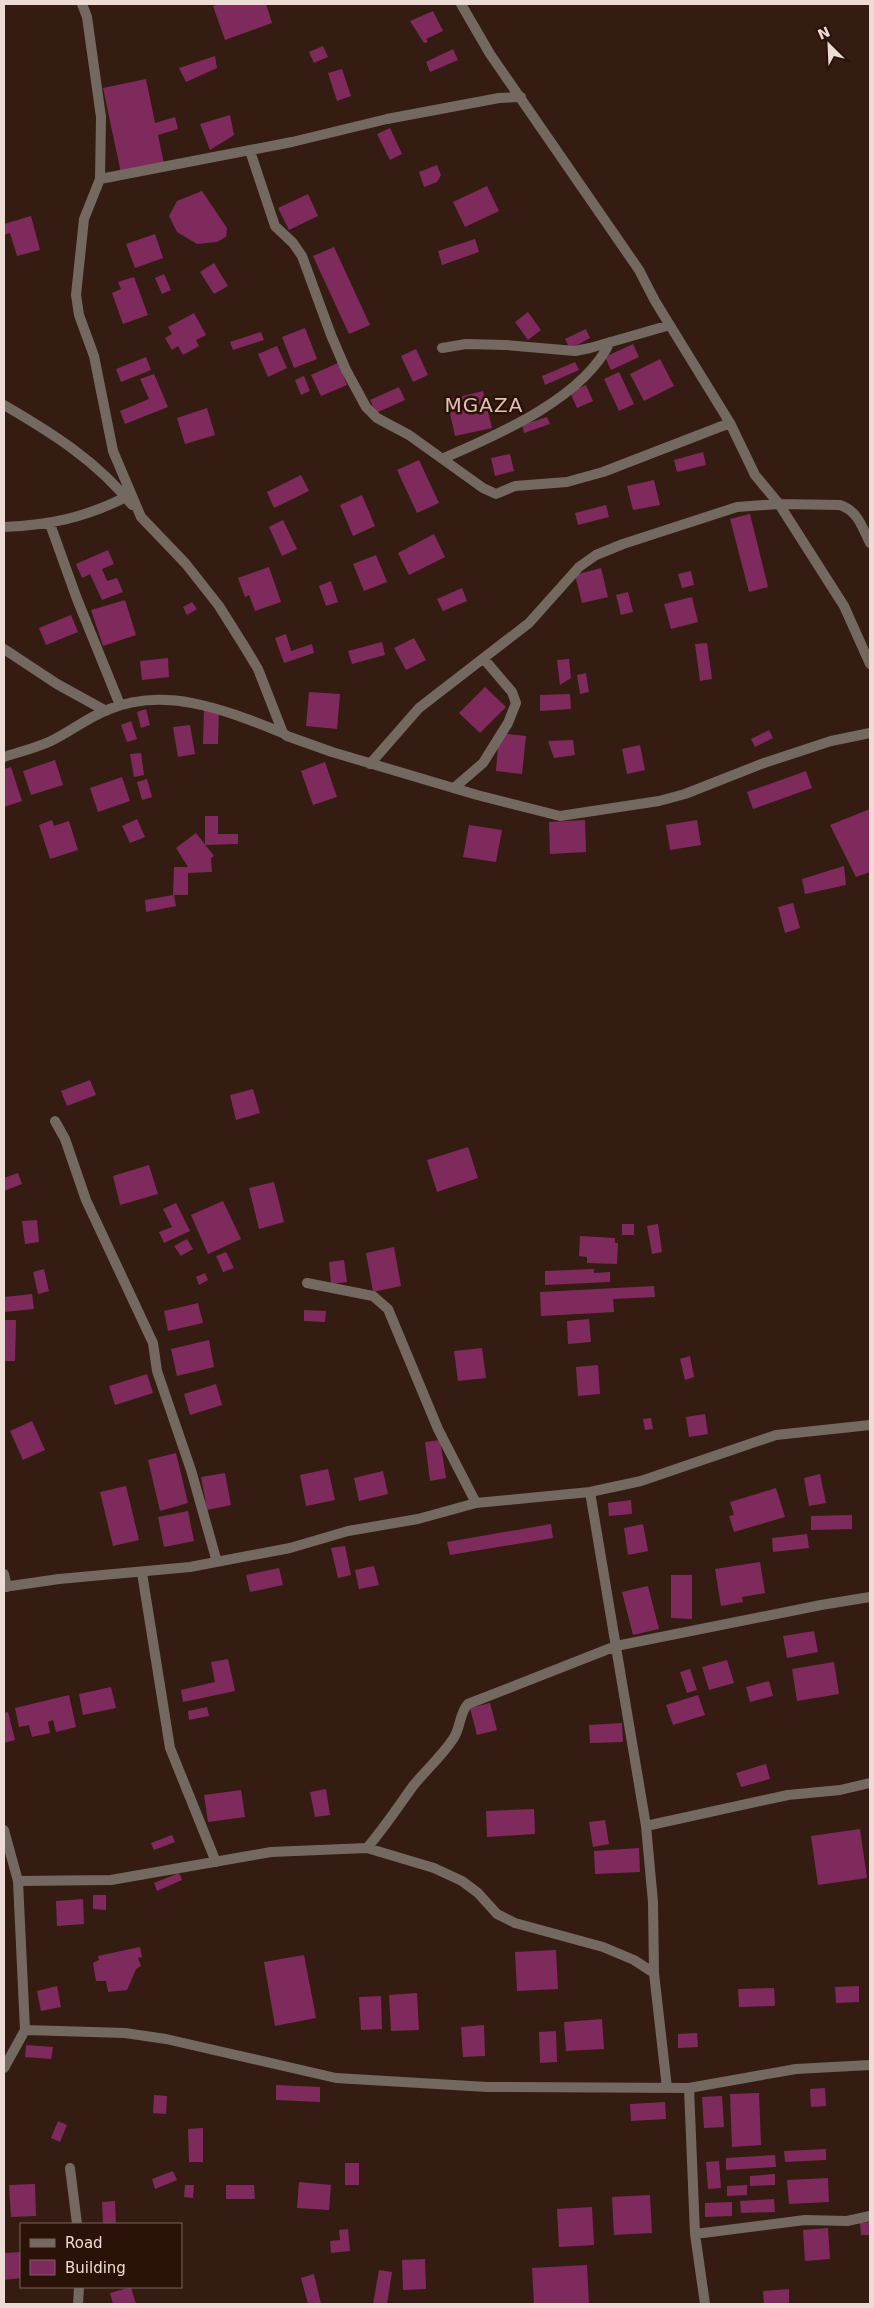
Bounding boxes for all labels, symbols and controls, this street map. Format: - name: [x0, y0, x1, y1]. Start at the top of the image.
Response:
- north arrow: [804, 20, 854, 70]
- text: N: [815, 23, 832, 43]
- district label: MGAZA: [445, 393, 523, 417]
- legend: [20, 2223, 182, 2288]
- text: Road: [65, 2234, 103, 2252]
- text: Building: [65, 2259, 126, 2277]

